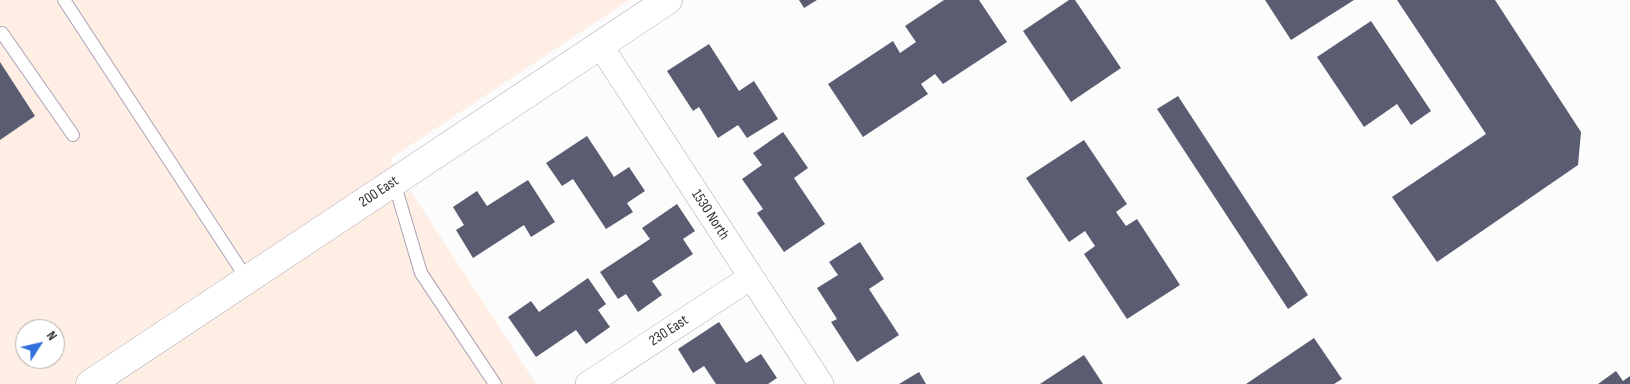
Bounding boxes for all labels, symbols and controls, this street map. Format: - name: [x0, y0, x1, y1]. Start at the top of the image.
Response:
- street label: 200 East: [356, 172, 402, 212]
- street label: 1530 North: [687, 187, 733, 243]
- street label: 230 East: [646, 312, 692, 350]
- north arrow: [15, 319, 65, 369]
- text: N: [43, 328, 61, 344]

